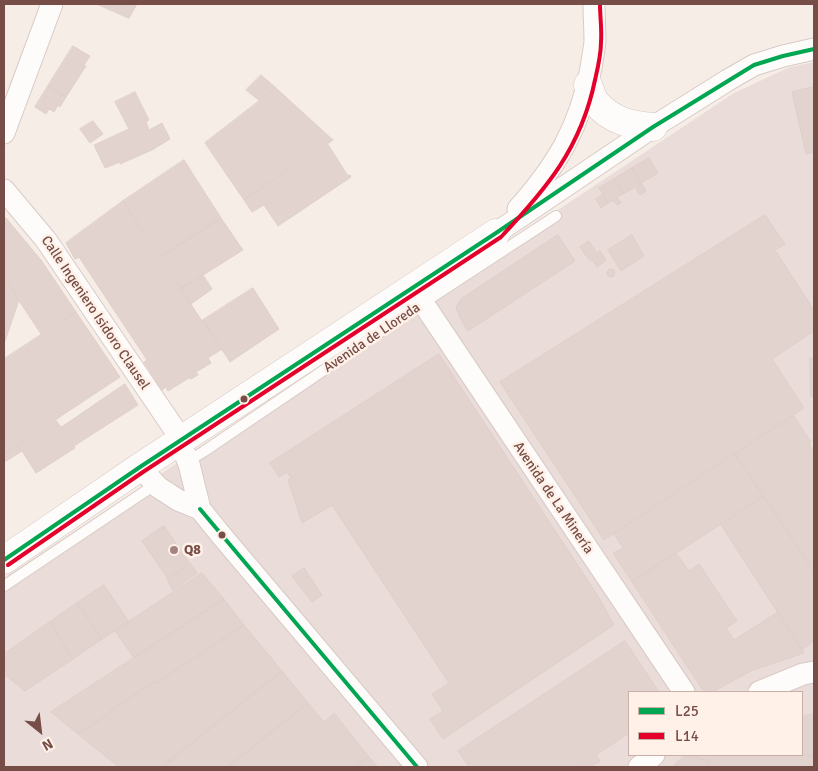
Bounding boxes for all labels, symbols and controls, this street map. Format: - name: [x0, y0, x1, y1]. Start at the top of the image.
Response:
- street label: Calle Ingeniero Isidoro Clausel: [37, 233, 153, 393]
- street label: Avenida de Lloreda: [321, 299, 423, 377]
- unlabelled marker: [239, 394, 249, 404]
- street label: Avenida de La Minería: [509, 439, 597, 557]
- unlabelled marker: [217, 530, 227, 540]
- place label: Q8: [184, 542, 201, 558]
- marker: Q8: [168, 544, 180, 556]
- legend: [628, 691, 803, 756]
- text: L25: [675, 702, 699, 720]
- north arrow: [15, 706, 65, 756]
- text: L14: [675, 727, 699, 745]
- text: N: [39, 735, 56, 754]

